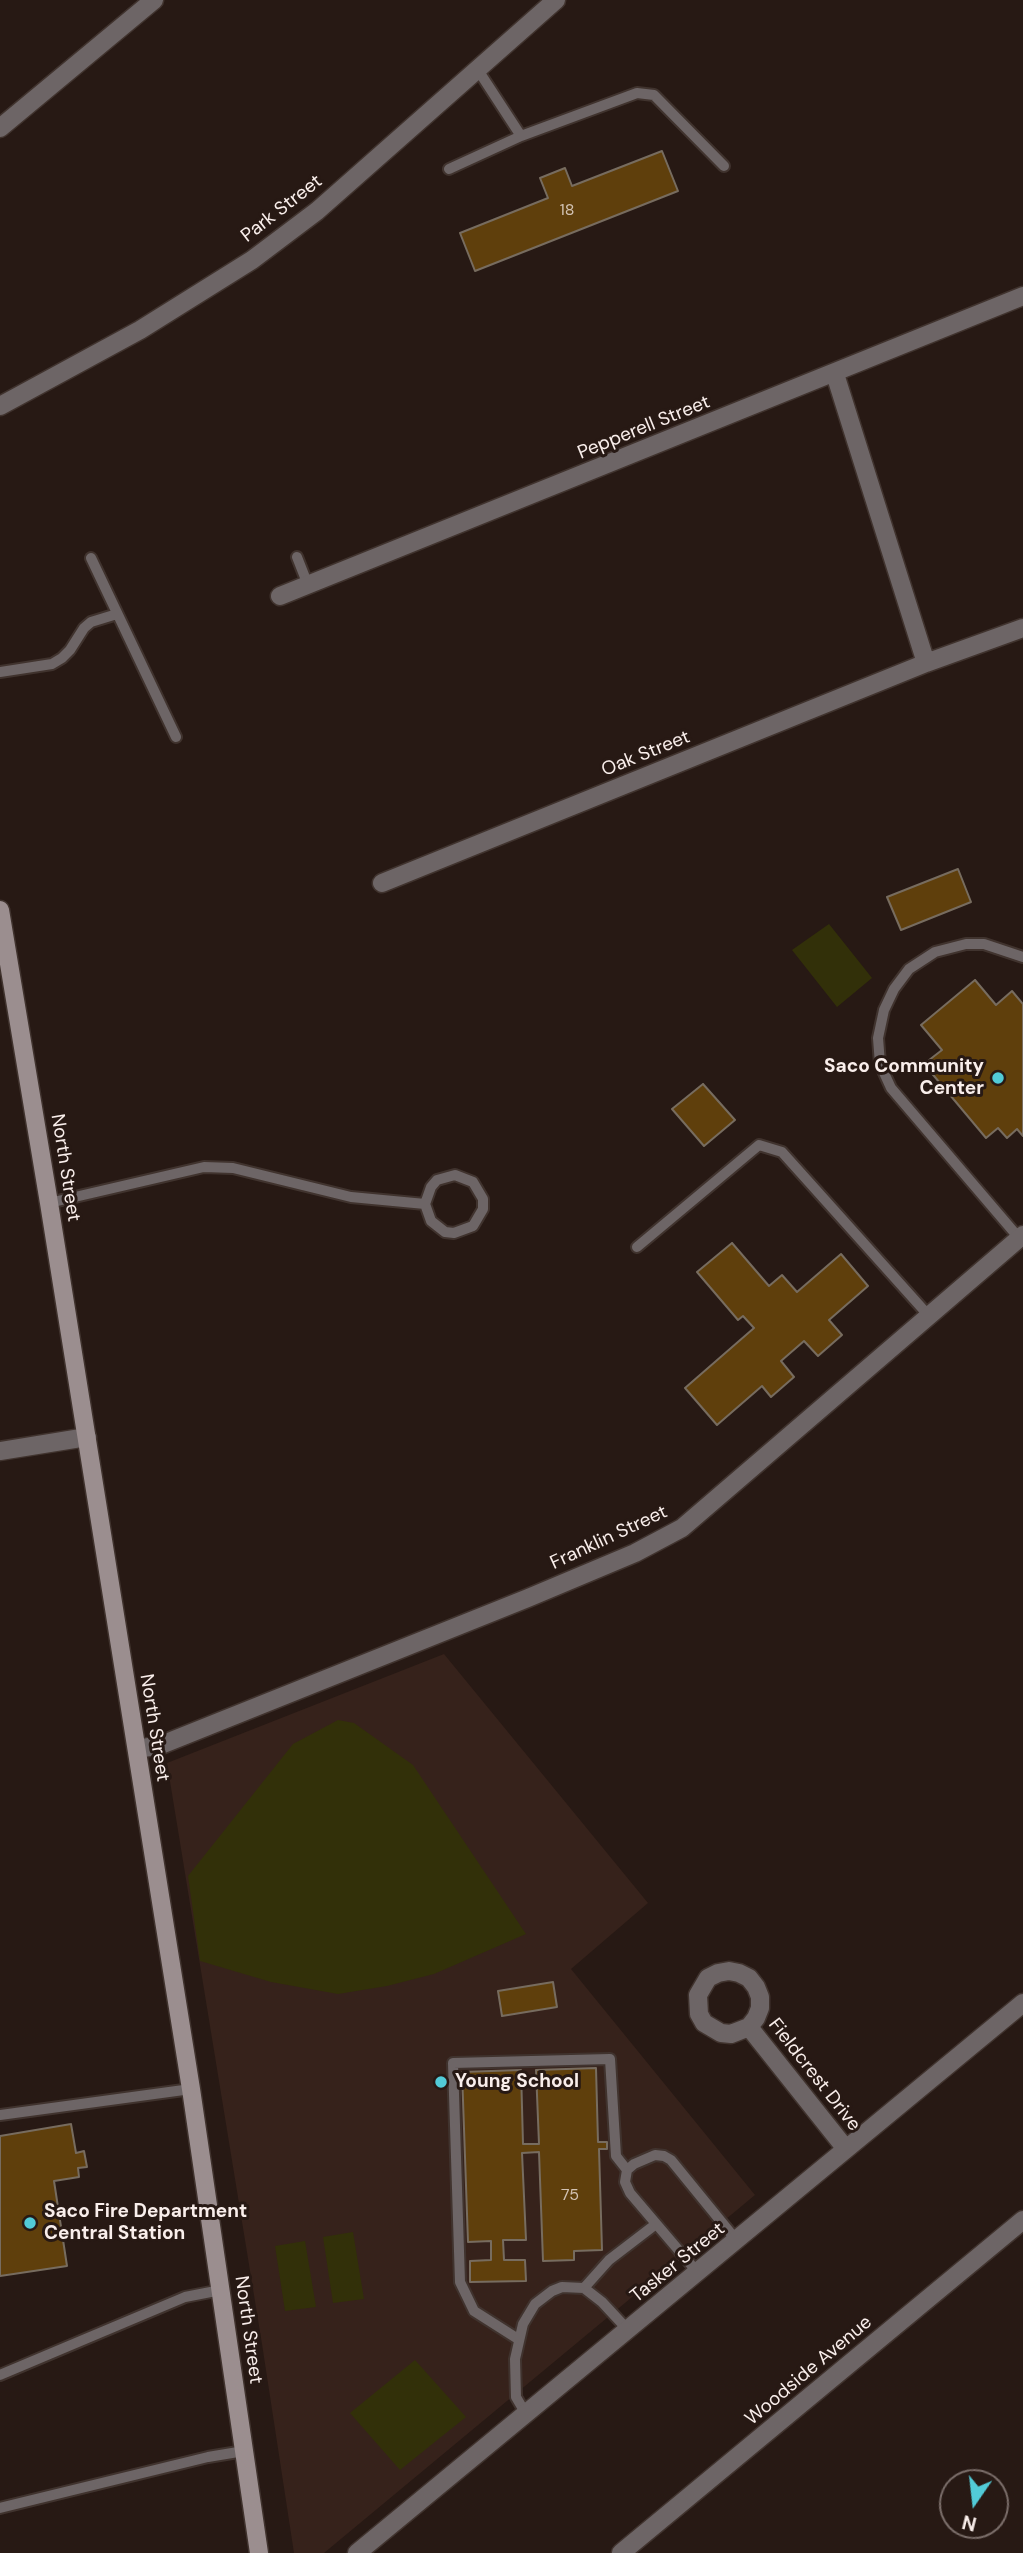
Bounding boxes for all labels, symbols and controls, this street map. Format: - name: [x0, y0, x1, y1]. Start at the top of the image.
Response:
- street label: Park Street: [237, 170, 327, 248]
- house number: 18: [560, 201, 574, 221]
- street label: Pepperell Street: [575, 391, 713, 465]
- street label: Oak Street: [598, 726, 694, 782]
- place label: Saco Community Center: [824, 1056, 984, 1100]
- marker: Saco Community Center: [990, 1070, 1006, 1086]
- street label: North Street: [45, 1113, 85, 1223]
- street label: Franklin Street: [547, 1501, 671, 1575]
- street label: North Street: [134, 1673, 174, 1783]
- street label: Fieldcrest Drive: [763, 2014, 865, 2136]
- place label: Young School: [455, 2071, 579, 2093]
- marker: Young School: [433, 2074, 449, 2090]
- house number: 75: [561, 2186, 579, 2206]
- place label: Saco Fire Department Central Station: [44, 2201, 247, 2245]
- marker: Saco Fire Department Central Station: [22, 2215, 38, 2231]
- street label: Tasker Street: [626, 2218, 730, 2308]
- street label: North Street: [229, 2275, 267, 2385]
- street label: Woodside Avenue: [741, 2311, 877, 2431]
- north arrow: [939, 2469, 1009, 2539]
- text: N: [960, 2509, 979, 2537]

